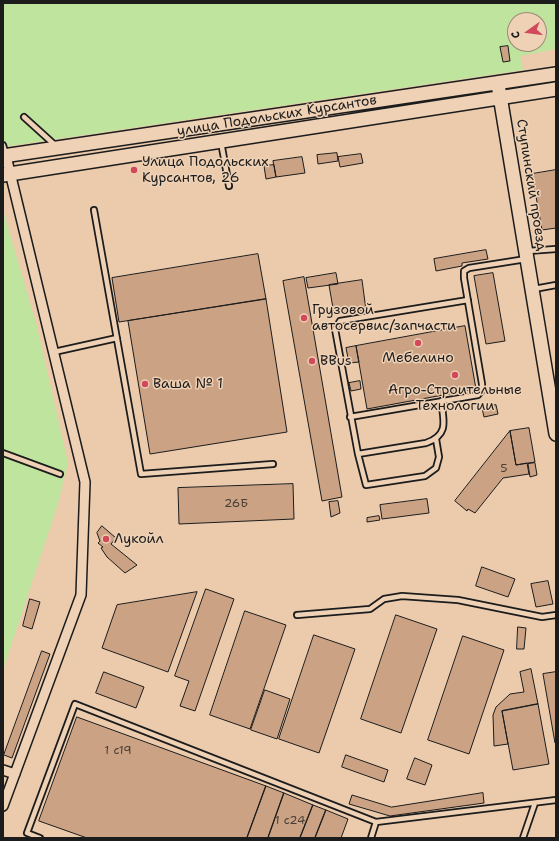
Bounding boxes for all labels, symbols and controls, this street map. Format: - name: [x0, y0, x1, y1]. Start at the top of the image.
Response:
- north arrow: [507, 12, 547, 52]
- text: С: [508, 30, 524, 40]
- street label: улица Подольских Курсантов: [176, 92, 378, 140]
- street label: Ступинский проезд: [512, 118, 550, 252]
- place label: Улица Подольских Курсантов, 26: [142, 154, 269, 186]
- marker: Улица Подольских Курсантов, 26: [129, 165, 139, 175]
- place label: Грузовой автосервис/запчасти: [312, 302, 456, 334]
- marker: Грузовой автосервис/запчасти: [299, 313, 309, 323]
- marker: Мебелино: [413, 338, 423, 348]
- place label: Мебелино: [382, 350, 454, 366]
- place label: BBus: [320, 353, 352, 369]
- marker: BBus: [307, 356, 317, 366]
- marker: Агро-Строительные Технологии: [450, 370, 460, 380]
- place label: Ваша № 1: [153, 376, 223, 392]
- marker: Ваша № 1: [140, 379, 150, 389]
- place label: Агро-Строительные Технологии: [388, 382, 522, 414]
- house number: 5: [500, 462, 508, 476]
- house number: 26Б: [224, 497, 248, 511]
- place label: Лукойл: [114, 531, 164, 547]
- marker: Лукойл: [101, 534, 111, 544]
- house number: 1 с19: [104, 744, 132, 758]
- house number: 1 с24: [275, 814, 305, 828]

